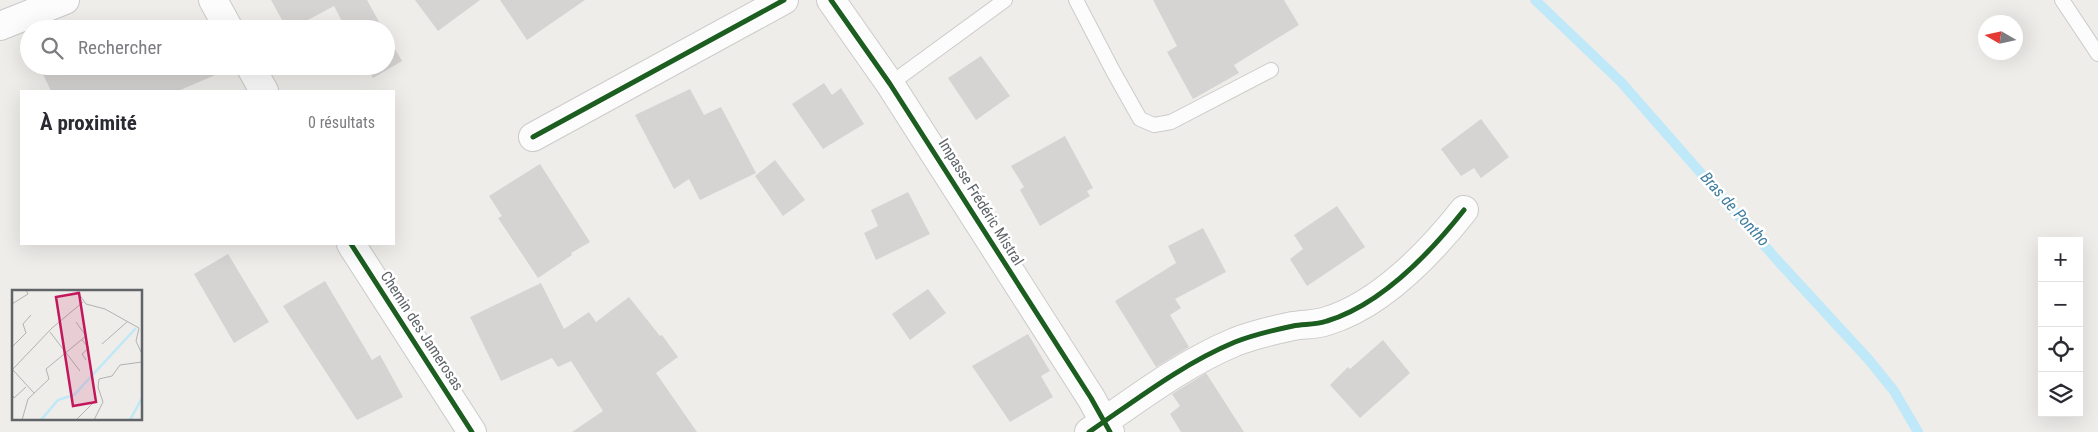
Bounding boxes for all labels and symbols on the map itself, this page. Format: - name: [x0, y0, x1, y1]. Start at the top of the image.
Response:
- north arrow: [1978, 15, 2023, 60]
- street label: Impasse Frédéric Mistral: [935, 135, 1027, 269]
- water label: Bras de Pontho: [1697, 168, 1773, 250]
- street label: Chemin des Jamerosas: [377, 268, 467, 394]
- inset map: [12, 290, 142, 420]

